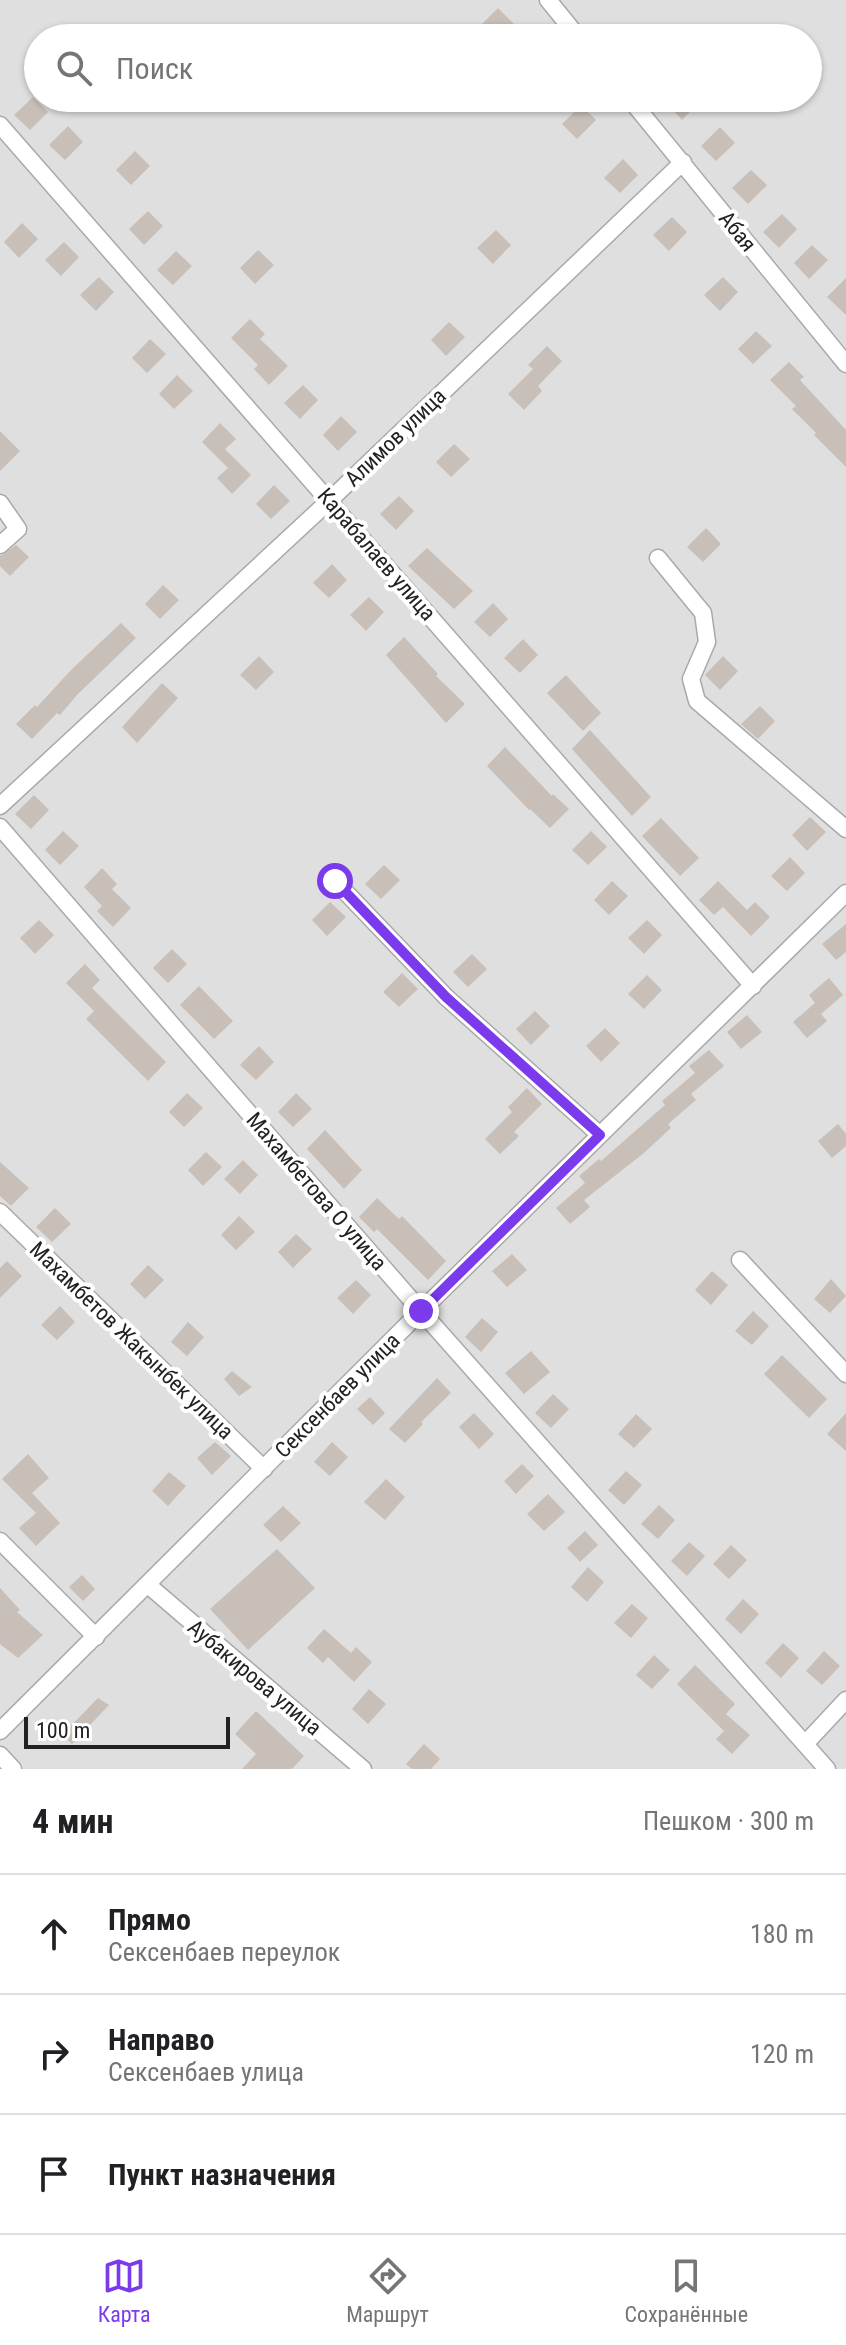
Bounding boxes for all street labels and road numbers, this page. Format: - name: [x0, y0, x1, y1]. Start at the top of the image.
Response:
- street label: Абая: [714, 206, 761, 256]
- street label: Алимов улица: [340, 383, 451, 491]
- street label: Карабалаев улица: [312, 483, 441, 626]
- street label: Махамбетова О улица: [241, 1107, 392, 1275]
- street label: Махамбетов Жакынбек улица: [25, 1237, 239, 1444]
- street label: Сексенбаев улица: [270, 1328, 405, 1463]
- street label: Аубакирова улица: [183, 1614, 326, 1740]

